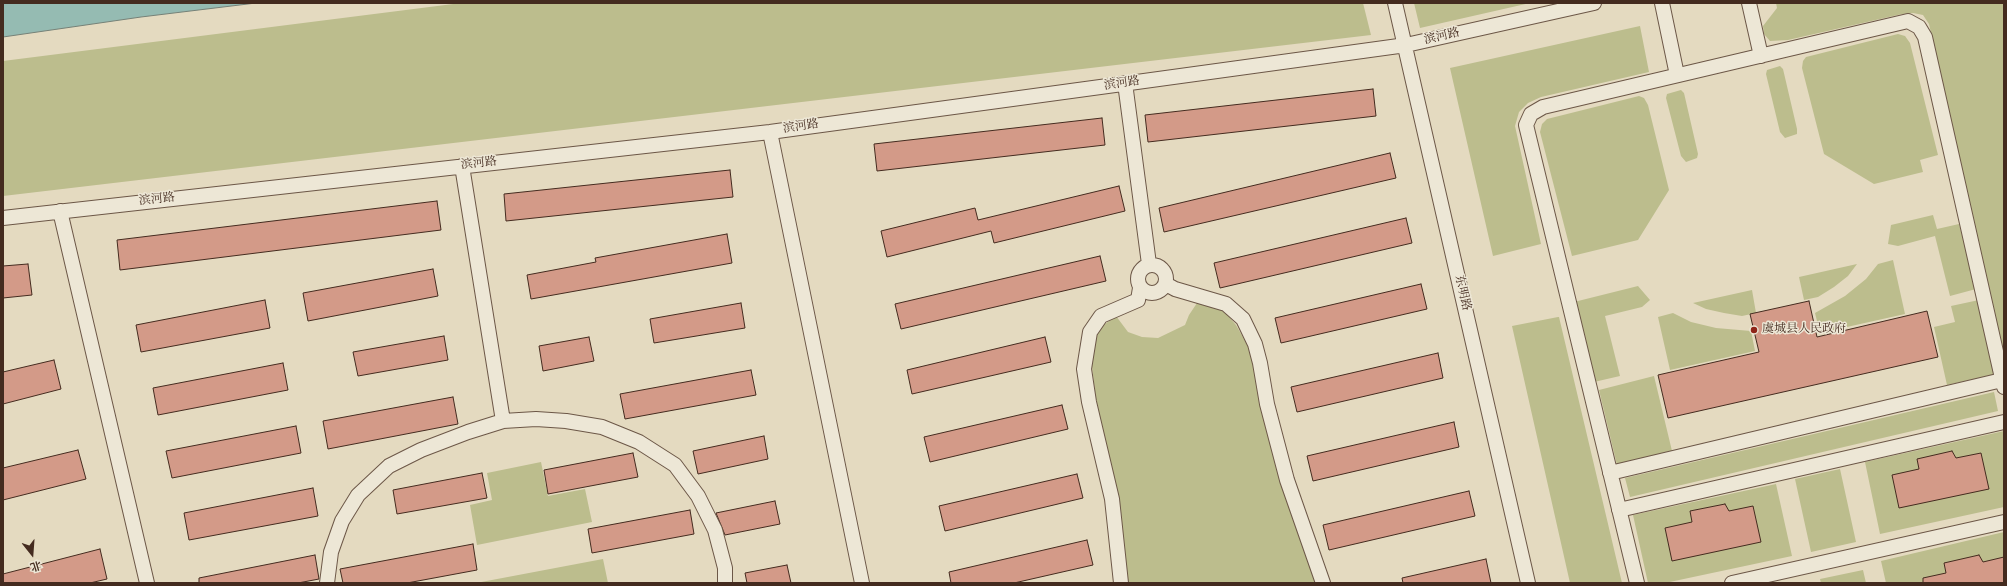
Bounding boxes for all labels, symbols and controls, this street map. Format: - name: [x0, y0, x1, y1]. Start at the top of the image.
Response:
- street label: 滨河路: [1423, 26, 1461, 48]
- street label: 滨河路: [1103, 74, 1141, 94]
- street label: 滨河路: [782, 117, 820, 137]
- street label: 滨河路: [460, 155, 498, 173]
- street label: 滨河路: [138, 191, 176, 209]
- street label: 东明路: [1451, 274, 1473, 312]
- place label: 虞城县人民政府: [1762, 323, 1846, 337]
- marker: 虞城县人民政府: [1749, 325, 1759, 335]
- north arrow: [12, 534, 52, 574]
- text: 北: [28, 557, 43, 574]

